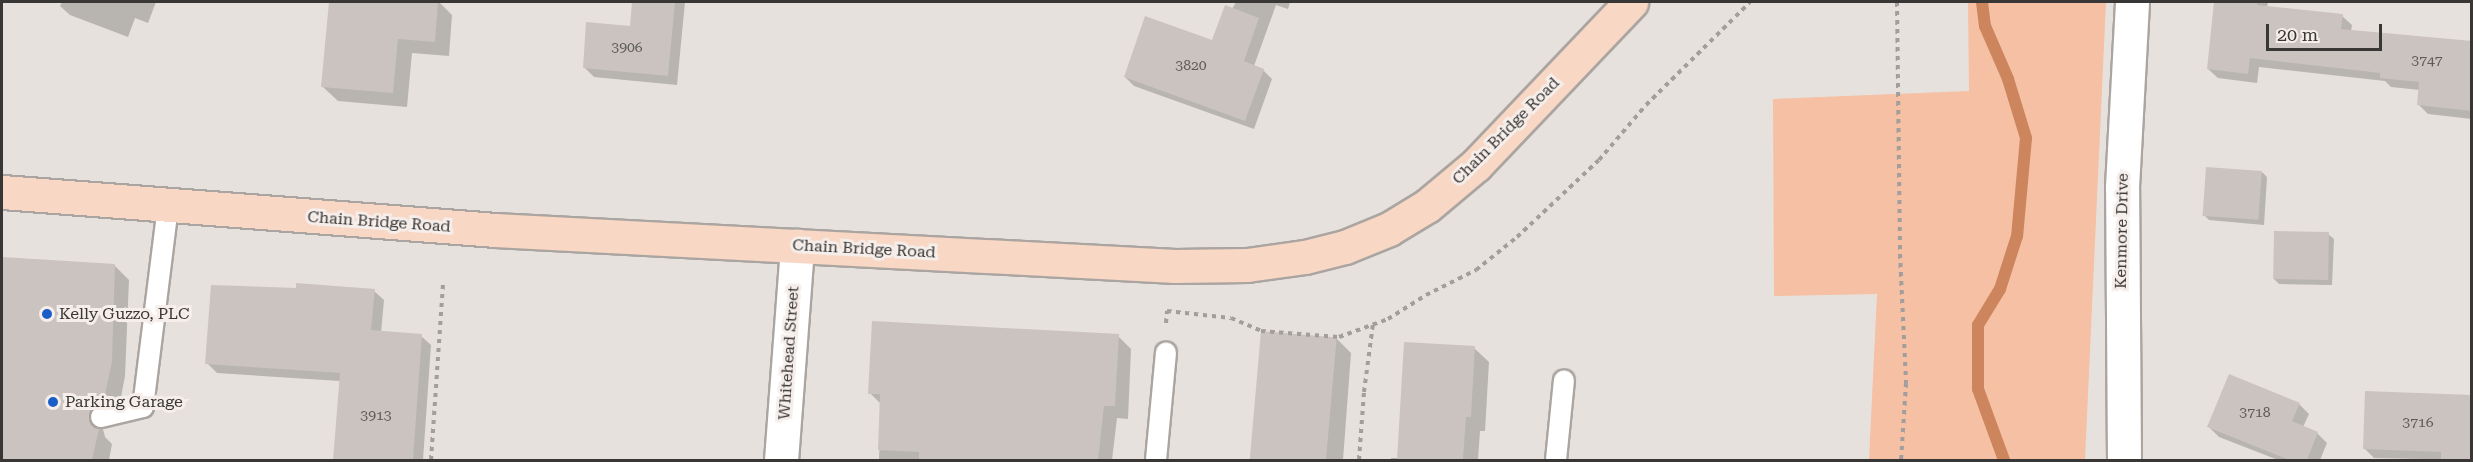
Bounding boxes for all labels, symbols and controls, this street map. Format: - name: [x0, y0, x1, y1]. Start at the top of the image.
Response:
- scale bar: [2269, 12, 2384, 50]
- text: 20 m: [2277, 24, 2318, 45]
- house number: 3906: [611, 39, 643, 55]
- house number: 3747: [2411, 52, 2443, 68]
- house number: 3820: [1175, 57, 1207, 73]
- street label: Chain Bridge Road: [1449, 74, 1563, 188]
- street label: Kenmore Drive: [2111, 173, 2133, 289]
- street label: Chain Bridge Road: [307, 207, 451, 237]
- street label: Chain Bridge Road: [792, 236, 936, 262]
- street label: Whitehead Street: [775, 285, 803, 421]
- place label: Kelly Guzzo, PLC: [59, 304, 189, 324]
- marker: Kelly Guzzo, PLC: [40, 307, 54, 321]
- place label: Parking Garage: [65, 392, 183, 412]
- marker: Parking Garage: [46, 395, 60, 409]
- house number: 3718: [2239, 404, 2271, 420]
- house number: 3913: [360, 407, 392, 423]
- house number: 3716: [2402, 414, 2434, 430]

